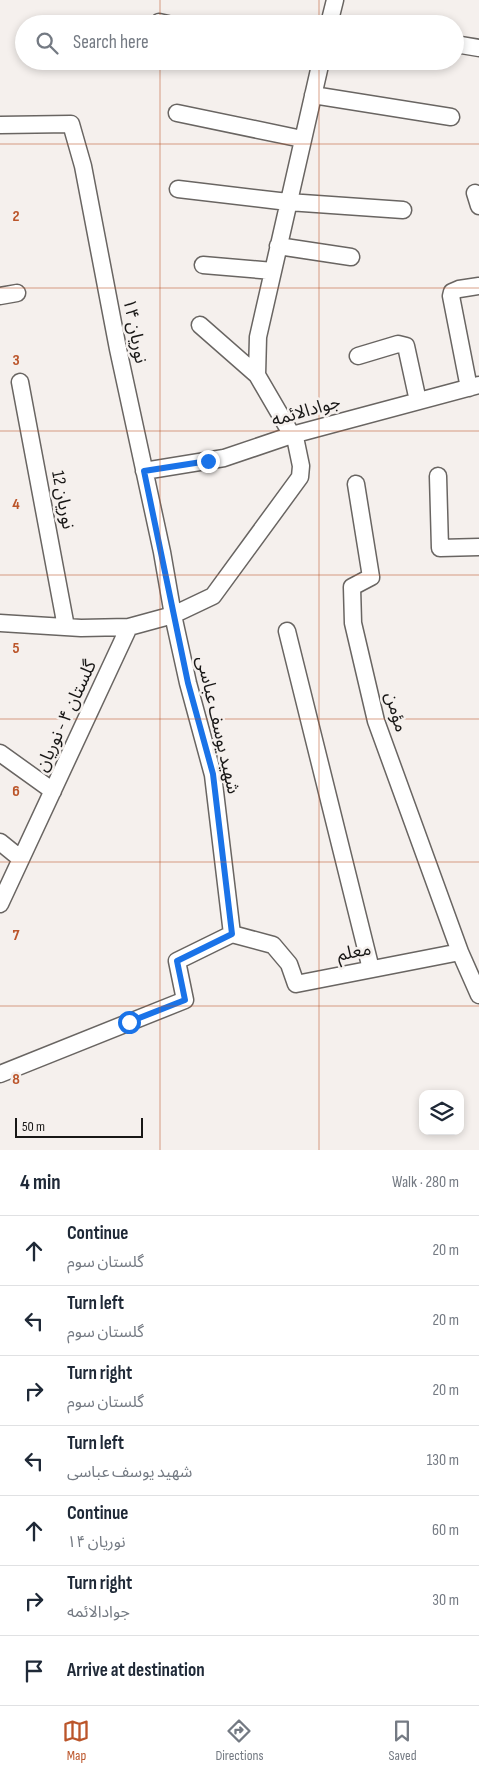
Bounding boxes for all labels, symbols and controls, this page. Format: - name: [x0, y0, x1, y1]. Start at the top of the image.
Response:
- search box: [15, 15, 464, 70]
- icon: search: [33, 29, 61, 57]
- text: Search here: [73, 31, 149, 54]
- text: 2: [12, 207, 20, 226]
- street label: نوریان ۱۴: [118, 297, 152, 365]
- text: 3: [12, 351, 20, 370]
- street label: جوادالائمه: [269, 391, 343, 431]
- route end: [197, 450, 220, 473]
- street label: نوریان 12: [47, 469, 79, 531]
- text: 4: [12, 495, 20, 514]
- text: 5: [12, 639, 20, 658]
- street label: شهید یوسف عباسی: [192, 654, 244, 796]
- street label: گلستان ۴ - نوریان: [31, 657, 101, 775]
- street label: مؤمن: [380, 690, 412, 734]
- text: 6: [12, 782, 20, 801]
- text: 7: [13, 926, 20, 945]
- street label: معلم: [335, 938, 373, 968]
- route start: [118, 1011, 141, 1034]
- text: 8: [12, 1070, 20, 1089]
- map controls: [419, 1090, 464, 1135]
- button: layers: [419, 1090, 464, 1135]
- scale bar: [15, 1115, 142, 1138]
- text: 50 m: [22, 1118, 45, 1135]
- text: 4 min: [20, 1170, 61, 1195]
- text: Walk · 280 m: [392, 1173, 459, 1192]
- text: Continue: [67, 1222, 128, 1245]
- icon: ahead: [20, 1237, 48, 1265]
- text: 20 m: [432, 1241, 459, 1260]
- text: گلستان سوم: [67, 1253, 144, 1272]
- text: Turn left: [67, 1292, 124, 1315]
- icon: left: [20, 1307, 48, 1335]
- text: 20 m: [432, 1311, 459, 1330]
- text: گلستان سوم: [67, 1323, 144, 1342]
- text: Turn right: [67, 1362, 132, 1385]
- icon: right: [20, 1377, 48, 1405]
- text: 20 m: [432, 1381, 459, 1400]
- text: گلستان سوم: [67, 1393, 144, 1412]
- text: Turn left: [67, 1432, 124, 1455]
- icon: left: [20, 1447, 48, 1475]
- text: 130 m: [427, 1451, 459, 1470]
- text: شهید یوسف عباسی: [67, 1463, 192, 1482]
- text: Continue: [67, 1502, 128, 1525]
- icon: ahead: [20, 1517, 48, 1545]
- text: 60 m: [432, 1521, 459, 1540]
- text: نوریان ۱۴: [67, 1533, 126, 1552]
- text: Turn right: [67, 1572, 132, 1595]
- icon: right: [20, 1587, 48, 1615]
- text: 30 m: [432, 1591, 459, 1610]
- text: جوادالائمه: [67, 1603, 130, 1622]
- icon: arrive: [20, 1657, 48, 1685]
- text: Arrive at destination: [67, 1659, 205, 1682]
- tab: Map: [62, 1717, 90, 1764]
- tab: Directions: [215, 1717, 264, 1764]
- tab: Saved: [388, 1717, 417, 1764]

